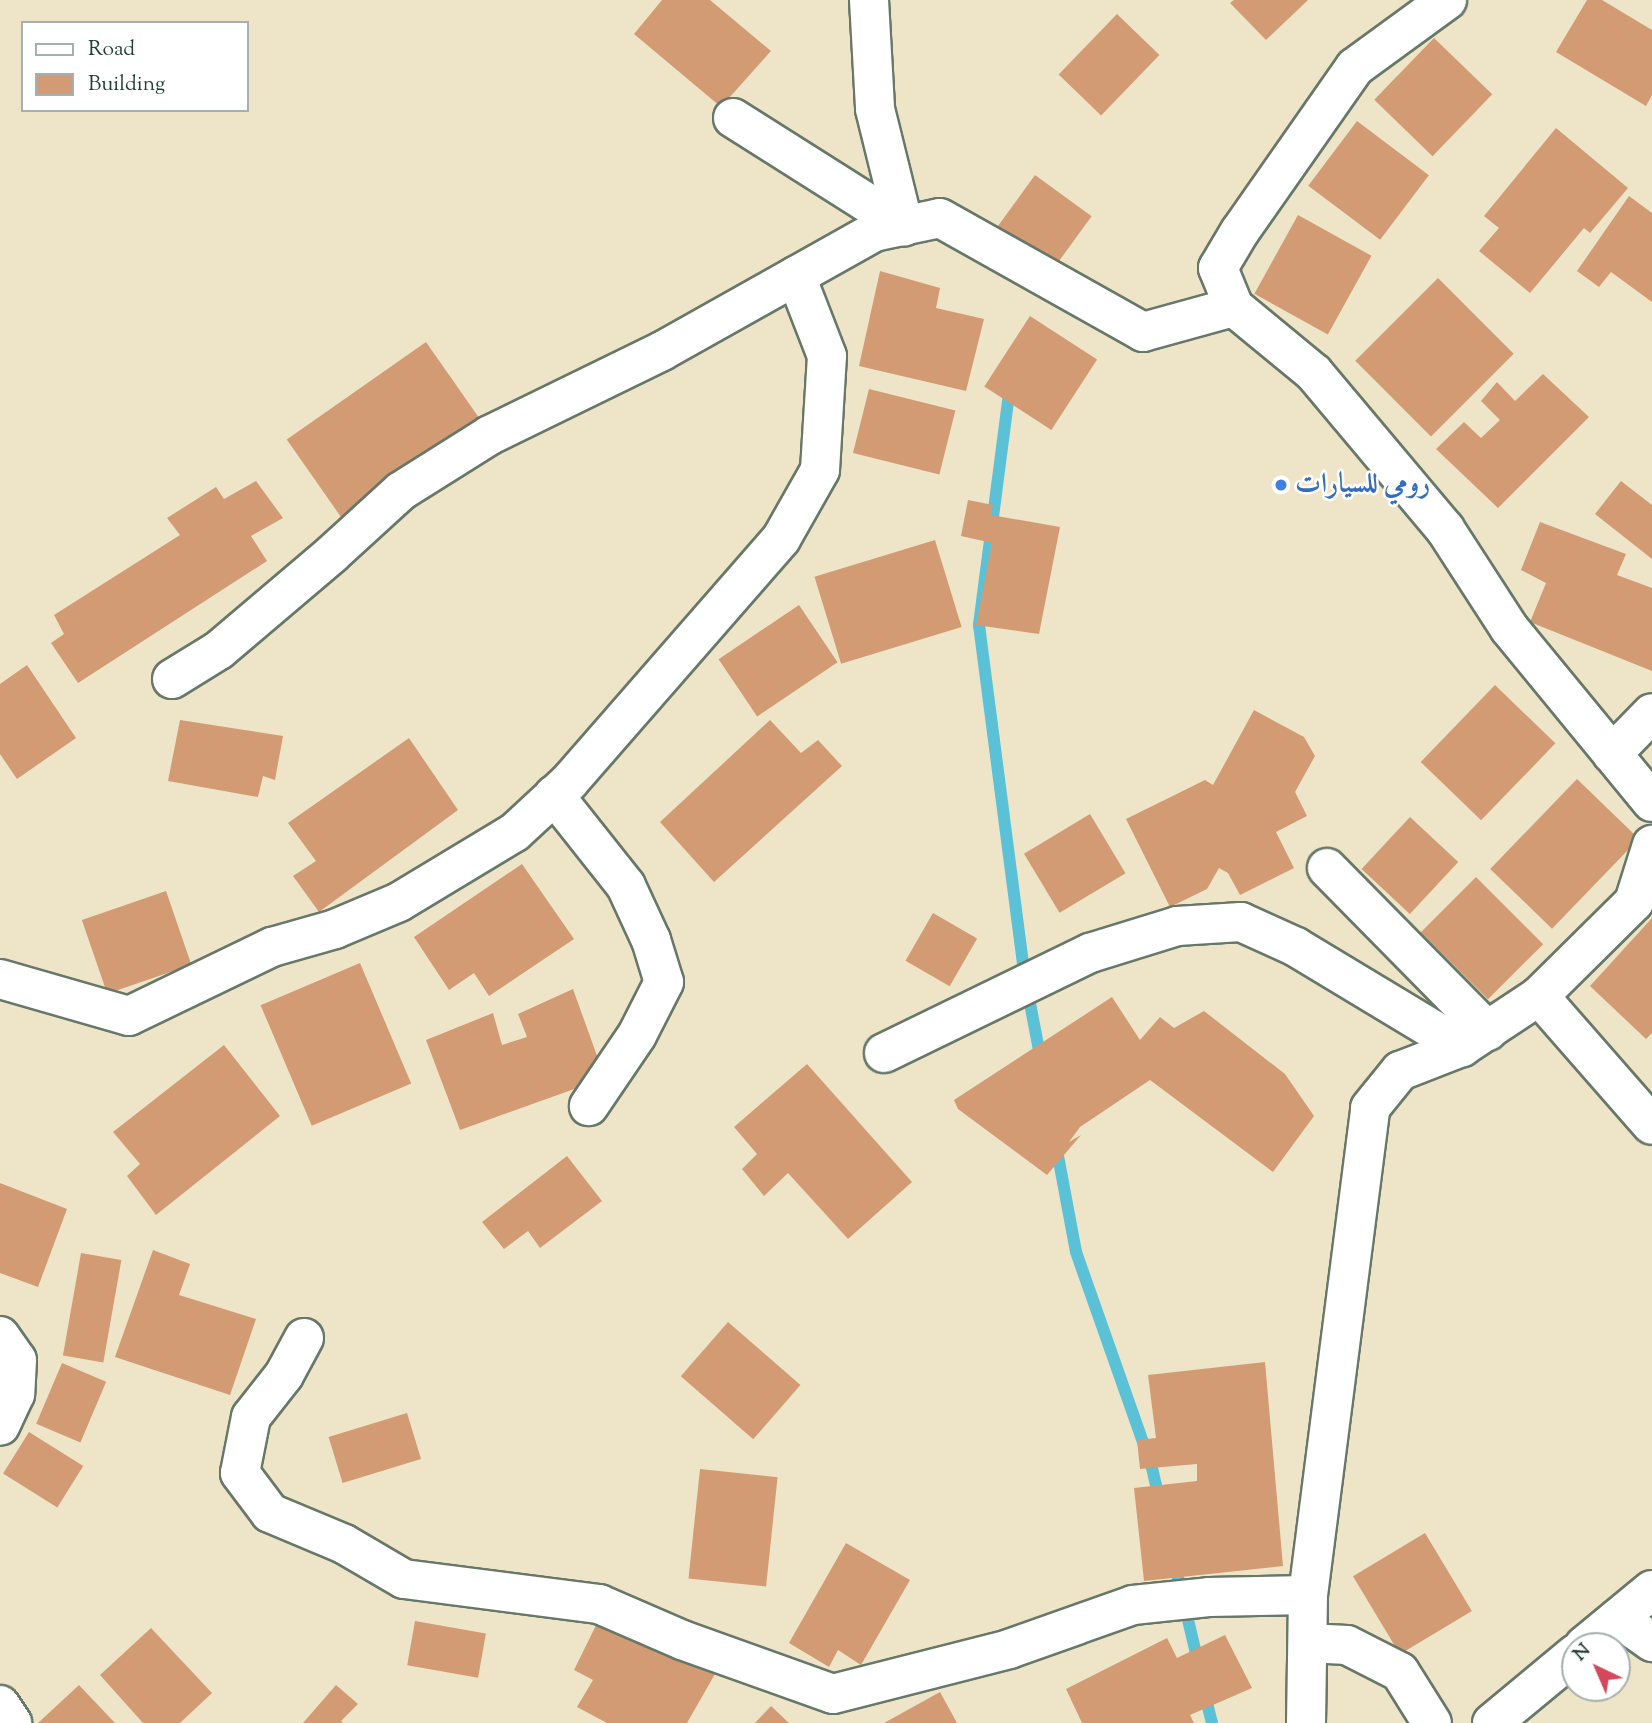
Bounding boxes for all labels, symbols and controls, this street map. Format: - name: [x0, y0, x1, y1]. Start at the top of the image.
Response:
- legend: [21, 21, 248, 112]
- text: Road: [88, 35, 135, 65]
- text: Building: [88, 70, 165, 100]
- place label: رومي للسيارات: [1295, 468, 1430, 502]
- marker: رومي للسيارات: [1273, 477, 1289, 493]
- north arrow: [1561, 1632, 1631, 1702]
- text: N: [1568, 1638, 1597, 1668]

